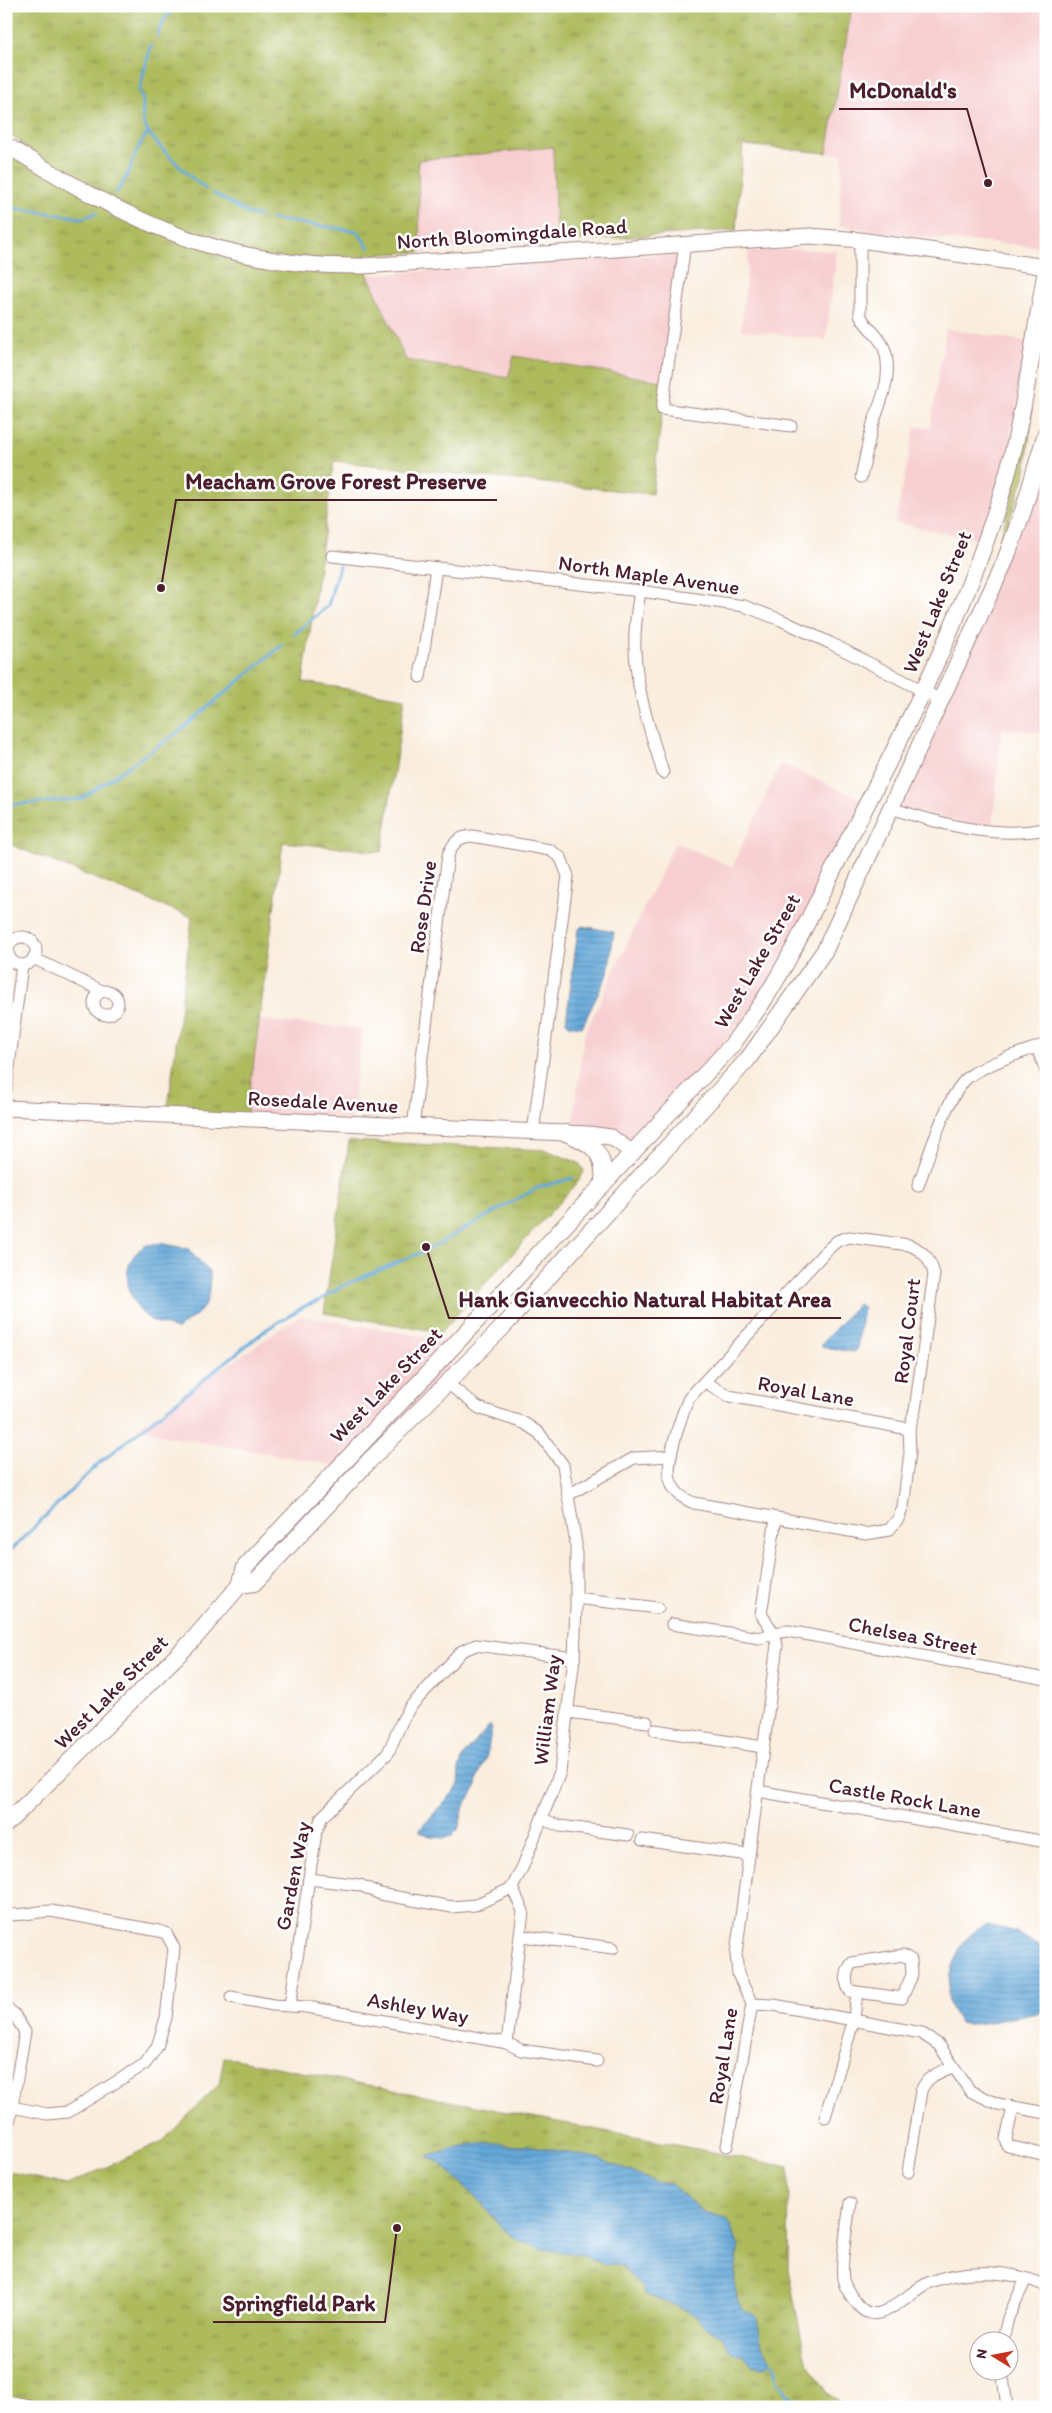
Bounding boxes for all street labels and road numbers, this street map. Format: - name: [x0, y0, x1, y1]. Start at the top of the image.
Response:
- street label: North Bloomingdale Road: [396, 213, 629, 254]
- street label: West Lake Street: [897, 527, 977, 677]
- street label: North Maple Avenue: [557, 549, 741, 600]
- street label: Rose Drive: [404, 859, 441, 955]
- street label: West Lake Street: [708, 889, 805, 1033]
- street label: Rosedale Avenue: [247, 1085, 399, 1118]
- street label: Royal Court: [888, 1277, 925, 1385]
- street label: West Lake Street: [324, 1321, 447, 1448]
- street label: Royal Lane: [756, 1370, 856, 1411]
- street label: Chelsea Street: [846, 1611, 980, 1660]
- street label: West Lake Street: [48, 1629, 173, 1754]
- street label: William Way: [527, 1653, 566, 1767]
- street label: Castle Rock Lane: [827, 1772, 983, 1823]
- street label: Garden Way: [270, 1819, 315, 1932]
- street label: Ashley Way: [366, 1986, 471, 2029]
- street label: Royal Lane: [703, 2006, 742, 2106]

